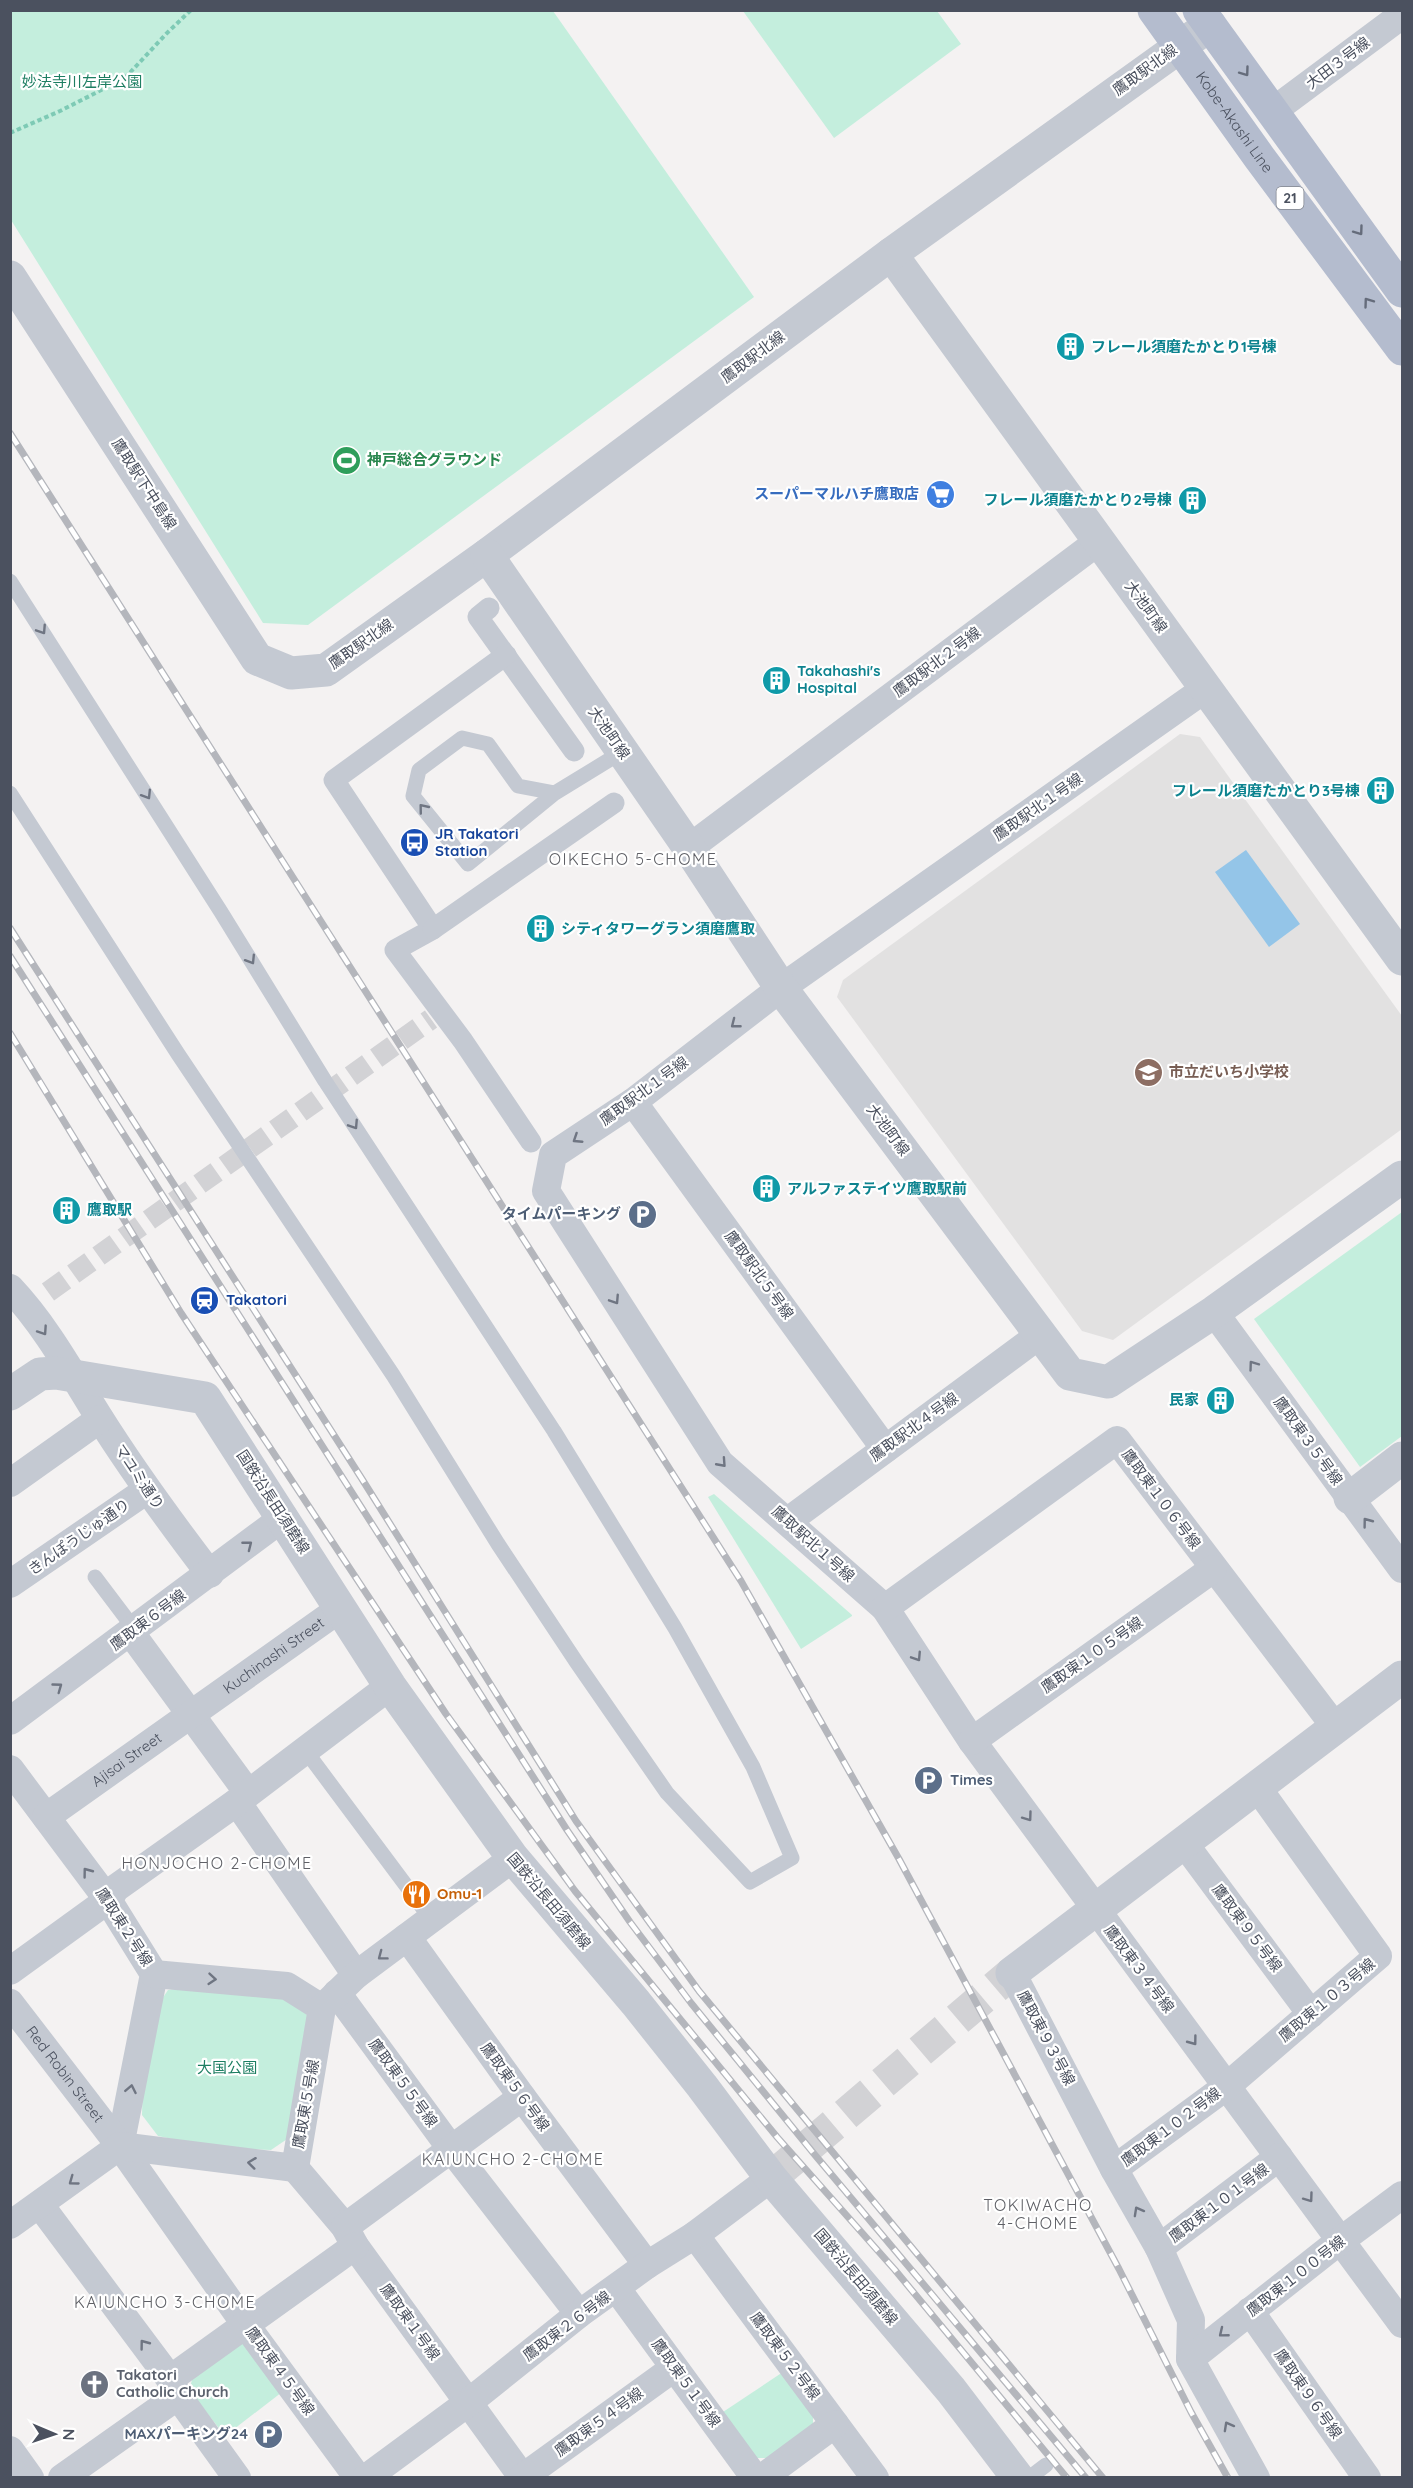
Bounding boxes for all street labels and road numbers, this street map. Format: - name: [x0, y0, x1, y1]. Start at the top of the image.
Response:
- street label: 大田３号線: [1302, 32, 1373, 93]
- street label: 鷹取駅北線: [1109, 40, 1181, 99]
- street label: Kobe-Akashi Line: [1192, 68, 1277, 176]
- road number: 21: [1276, 187, 1304, 209]
- street label: 鷹取駅北線: [717, 326, 788, 387]
- street label: 鷹取駅下中島線: [108, 435, 181, 533]
- street label: 大池町線: [1121, 577, 1172, 637]
- street label: 鷹取駅北線: [325, 614, 397, 673]
- street label: 鷹取駅北２号線: [889, 622, 984, 701]
- street label: 大池町線: [584, 703, 634, 763]
- street label: 鷹取駅北１号線: [989, 769, 1086, 844]
- street label: 鷹取駅北１号線: [596, 1052, 692, 1129]
- street label: 大池町線: [863, 1100, 914, 1159]
- street label: 鷹取駅北５号線: [721, 1227, 798, 1323]
- street label: 鷹取駅北４号線: [866, 1388, 962, 1465]
- street label: 鷹取東３５号線: [1270, 1393, 1347, 1489]
- street label: マユミ通り: [111, 1440, 168, 1513]
- street label: 鷹取東１０６号線: [1118, 1445, 1205, 1552]
- street label: 国鉄沿長田須磨線: [233, 1446, 314, 1557]
- street label: きんぽうじゅ通り: [24, 1494, 133, 1579]
- street label: 鷹取駅北１号線: [768, 1501, 859, 1586]
- street label: 鷹取東６号線: [106, 1585, 189, 1654]
- street label: 鷹取東１０５号線: [1037, 1612, 1146, 1697]
- street label: Kuchinashi Street: [219, 1613, 328, 1698]
- street label: Ajisai Street: [88, 1728, 165, 1791]
- street label: 国鉄沿長田須磨線: [504, 1849, 595, 1953]
- street label: 鷹取東９５号線: [1208, 1880, 1287, 1975]
- street label: 鷹取東２号線: [92, 1884, 157, 1970]
- street label: 鷹取東３４号線: [1100, 1921, 1179, 2016]
- street label: 鷹取東１０３号線: [1275, 1954, 1379, 2045]
- street label: 鷹取東９３号線: [1013, 1987, 1079, 2089]
- street label: Red Robin Street: [22, 2022, 108, 2126]
- street label: 鷹取東５５号線: [365, 2035, 442, 2131]
- street label: 鷹取東５６号線: [477, 2039, 554, 2135]
- street label: 鷹取東５号線: [288, 2058, 323, 2150]
- street label: 鷹取東１０２号線: [1117, 2083, 1224, 2170]
- street label: 鷹取東１０１号線: [1165, 2159, 1272, 2246]
- street label: 国鉄沿長田須磨線: [811, 2225, 902, 2329]
- street label: 鷹取東１００号線: [1243, 2231, 1349, 2320]
- street label: 鷹取東１号線: [376, 2280, 445, 2364]
- street label: 鷹取東２６号線: [519, 2286, 614, 2365]
- street label: 鷹取東５２号線: [746, 2308, 825, 2403]
- street label: 鷹取東４５号線: [242, 2323, 319, 2419]
- street label: 鷹取東５１号線: [648, 2335, 725, 2431]
- street label: 鷹取東９６号線: [1271, 2345, 1346, 2442]
- street label: 鷹取東５４号線: [551, 2383, 647, 2460]

